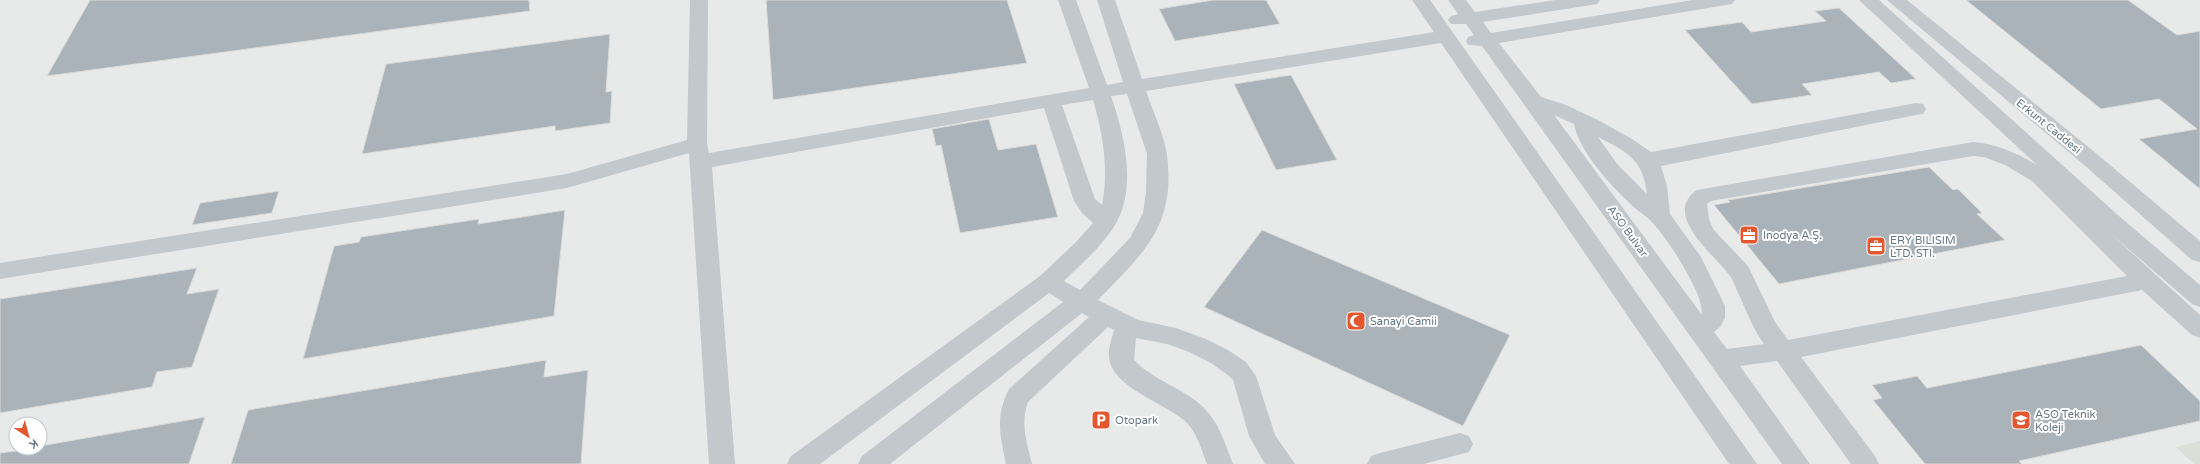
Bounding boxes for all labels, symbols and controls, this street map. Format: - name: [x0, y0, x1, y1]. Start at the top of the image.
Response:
- street label: Erkunt Caddesi: [2014, 96, 2084, 156]
- street label: ASO Bulvar: [1605, 203, 1651, 260]
- office icon: Inodya A.Ş.: [1738, 224, 1760, 246]
- place label: Inodya A.Ş.: [1763, 229, 1822, 242]
- place label: ERY BILISIM LTD. STI.: [1890, 234, 1956, 260]
- office icon: ERY BILISIM LTD. STI.: [1865, 235, 1887, 257]
- mosque icon: Sanayi Camii: [1345, 310, 1367, 332]
- place label: Sanayi Camii: [1370, 315, 1437, 328]
- place label: ASO Teknik Koleji: [2035, 408, 2095, 434]
- parking icon: Otopark: [1090, 409, 1112, 431]
- school or university icon: ASO Teknik Koleji: [2010, 409, 2032, 431]
- place label: Otopark: [1115, 414, 1158, 427]
- north arrow: [8, 416, 48, 456]
- text: K: [26, 436, 40, 451]

